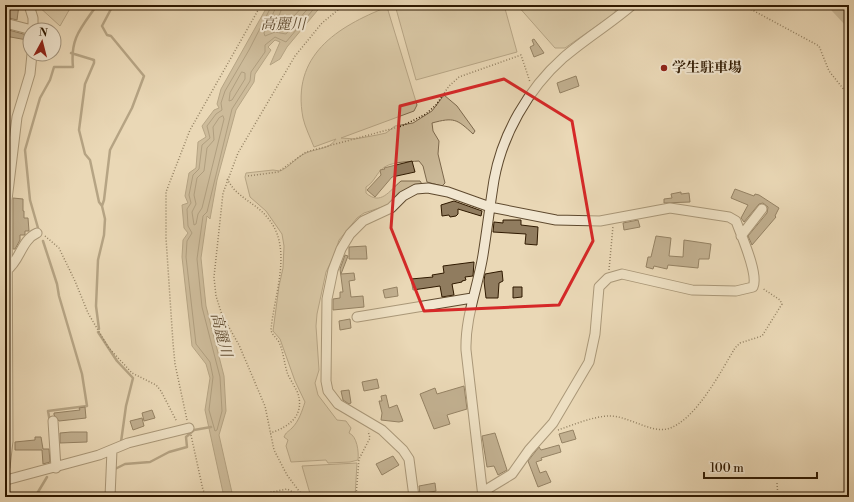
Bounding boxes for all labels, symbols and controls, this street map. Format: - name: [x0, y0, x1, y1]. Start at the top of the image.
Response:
- water label: 高麗川: [260, 15, 307, 34]
- north arrow: [22, 22, 62, 62]
- text: N: [38, 26, 49, 41]
- place label: 学生駐車場: [672, 59, 742, 77]
- marker: 学生駐車場: [659, 63, 669, 73]
- water label: 高麗川: [206, 311, 236, 361]
- scale bar: [704, 454, 817, 480]
- text: 100 m: [710, 461, 744, 476]

